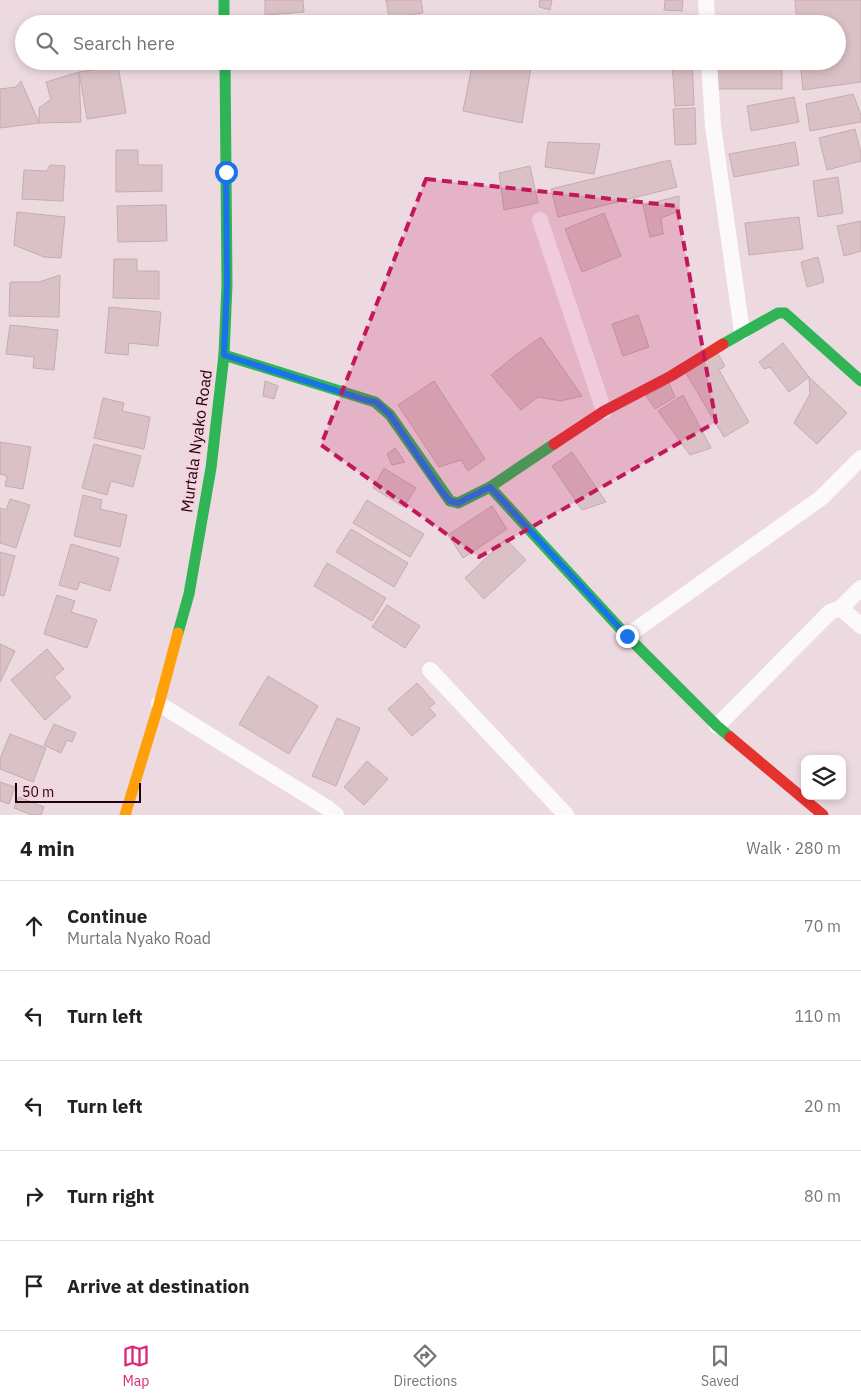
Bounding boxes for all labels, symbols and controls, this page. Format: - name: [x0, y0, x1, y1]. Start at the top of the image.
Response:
- search box: [15, 15, 846, 70]
- icon: search: [33, 29, 61, 57]
- text: Search here: [73, 31, 175, 55]
- route start: [215, 161, 238, 184]
- street label: Murtala Nyako Road: [176, 368, 216, 514]
- route end: [616, 625, 639, 648]
- map controls: [801, 755, 846, 800]
- button: layers: [801, 755, 846, 800]
- scale bar: [15, 780, 141, 803]
- text: 50 m: [22, 783, 54, 801]
- text: 4 min: [20, 834, 75, 862]
- text: Walk · 280 m: [746, 838, 841, 858]
- text: Continue: [67, 904, 147, 928]
- icon: ahead: [20, 912, 48, 940]
- text: 70 m: [804, 916, 841, 936]
- text: Murtala Nyako Road: [67, 928, 211, 948]
- icon: left: [20, 1002, 48, 1030]
- text: Turn left: [67, 1004, 143, 1028]
- text: 110 m: [794, 1006, 841, 1026]
- icon: left: [20, 1092, 48, 1120]
- text: Turn left: [67, 1094, 143, 1118]
- text: 20 m: [804, 1096, 841, 1116]
- icon: right: [20, 1182, 48, 1210]
- text: Turn right: [67, 1184, 154, 1208]
- text: 80 m: [804, 1186, 841, 1206]
- icon: arrive: [20, 1272, 48, 1300]
- text: Arrive at destination: [67, 1274, 250, 1298]
- tab: Map: [122, 1342, 150, 1390]
- tab: Directions: [394, 1342, 457, 1390]
- tab: Saved: [701, 1342, 739, 1390]

